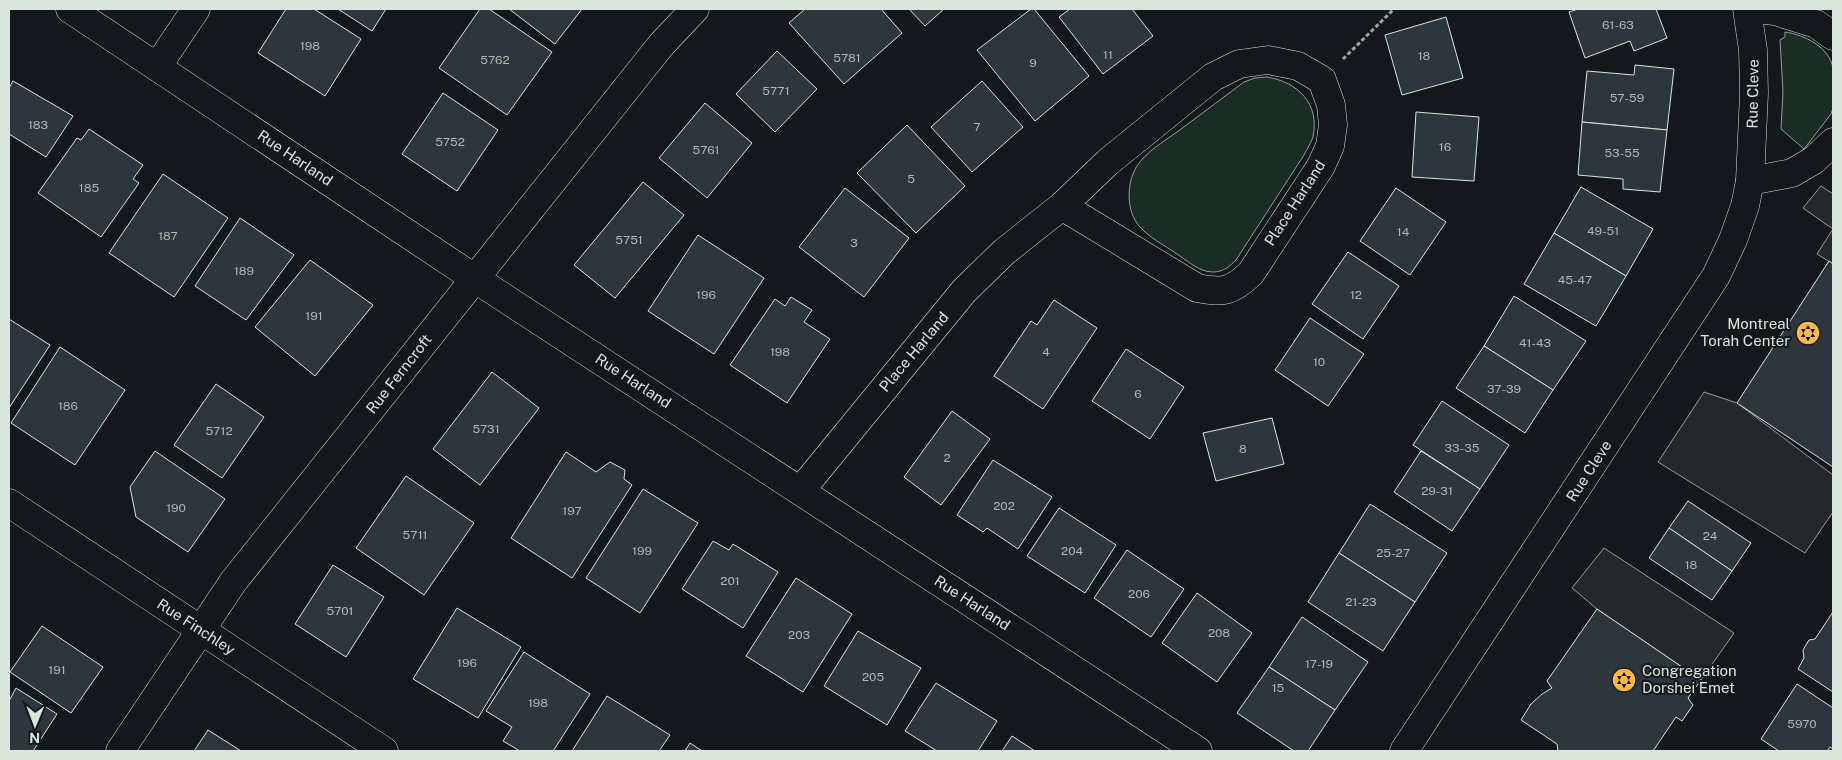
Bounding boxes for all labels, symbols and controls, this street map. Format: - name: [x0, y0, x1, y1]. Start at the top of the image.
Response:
- house number: 61-63: [1602, 18, 1634, 32]
- house number: 198: [300, 39, 320, 53]
- house number: 11: [1103, 48, 1113, 62]
- house number: 18: [1418, 49, 1431, 63]
- house number: 5781: [833, 51, 861, 65]
- house number: 5762: [480, 53, 510, 67]
- house number: 9: [1029, 56, 1037, 70]
- street label: Rue Cleve: [1743, 59, 1762, 129]
- house number: 5771: [762, 84, 790, 98]
- house number: 57-59: [1610, 91, 1644, 105]
- house number: 183: [28, 118, 48, 132]
- house number: 7: [973, 120, 981, 134]
- street label: Rue Harland: [255, 126, 336, 189]
- house number: 5752: [435, 135, 465, 149]
- house number: 16: [1439, 140, 1451, 154]
- house number: 5761: [692, 143, 720, 157]
- house number: 53-55: [1604, 146, 1640, 160]
- street label: Place Harland: [1261, 157, 1329, 249]
- house number: 5: [907, 172, 915, 186]
- house number: 185: [79, 181, 99, 195]
- house number: 49-51: [1587, 224, 1619, 238]
- house number: 14: [1397, 225, 1410, 239]
- house number: 187: [158, 229, 178, 243]
- house number: 5751: [615, 233, 643, 247]
- house number: 3: [850, 236, 858, 250]
- house number: 189: [234, 264, 254, 278]
- house number: 45-47: [1558, 273, 1592, 287]
- house number: 196: [696, 288, 716, 302]
- house number: 12: [1350, 288, 1362, 302]
- house number: 191: [305, 309, 323, 323]
- street label: Place Harland: [875, 309, 952, 395]
- place label: Montreal Torah Center: [1700, 315, 1790, 349]
- synagogue icon: Montreal Torah Center: [1795, 320, 1821, 346]
- street label: Rue Ferncroft: [362, 331, 435, 417]
- house number: 41-43: [1519, 336, 1551, 350]
- house number: 198: [770, 345, 790, 359]
- house number: 4: [1042, 345, 1050, 359]
- street label: Rue Harland: [592, 350, 674, 411]
- house number: 10: [1313, 355, 1325, 369]
- house number: 37-39: [1487, 382, 1521, 396]
- house number: 6: [1134, 387, 1142, 401]
- house number: 186: [58, 399, 78, 413]
- house number: 5731: [472, 422, 500, 436]
- house number: 5712: [205, 424, 233, 438]
- street label: Rue Cleve: [1563, 437, 1615, 505]
- house number: 33-35: [1445, 441, 1480, 455]
- house number: 8: [1239, 442, 1247, 456]
- house number: 2: [943, 451, 951, 465]
- house number: 29-31: [1421, 484, 1453, 498]
- house number: 202: [993, 499, 1015, 513]
- house number: 190: [166, 501, 186, 515]
- house number: 197: [562, 504, 582, 518]
- house number: 5711: [403, 528, 427, 542]
- house number: 24: [1703, 529, 1718, 543]
- house number: 199: [632, 544, 652, 558]
- house number: 204: [1061, 544, 1083, 558]
- house number: 25-27: [1376, 546, 1410, 560]
- house number: 18: [1685, 558, 1698, 572]
- street label: Rue Harland: [931, 572, 1013, 633]
- house number: 201: [720, 574, 740, 588]
- house number: 206: [1128, 587, 1150, 601]
- street label: Rue Finchley: [154, 595, 238, 658]
- house number: 21-23: [1345, 595, 1377, 609]
- house number: 5701: [327, 604, 353, 618]
- house number: 208: [1208, 626, 1230, 640]
- house number: 203: [788, 628, 810, 642]
- house number: 196: [457, 656, 477, 670]
- house number: 17-19: [1305, 657, 1333, 671]
- place label: Congregation Dorshei Emet: [1642, 662, 1737, 696]
- house number: 191: [48, 663, 66, 677]
- synagogue icon: Congregation Dorshei Emet: [1611, 667, 1637, 693]
- house number: 205: [862, 670, 884, 684]
- house number: 15: [1272, 681, 1285, 695]
- house number: 198: [528, 696, 548, 710]
- north arrow: [10, 700, 60, 750]
- house number: 5970: [1787, 717, 1817, 731]
- text: N: [29, 730, 40, 746]

